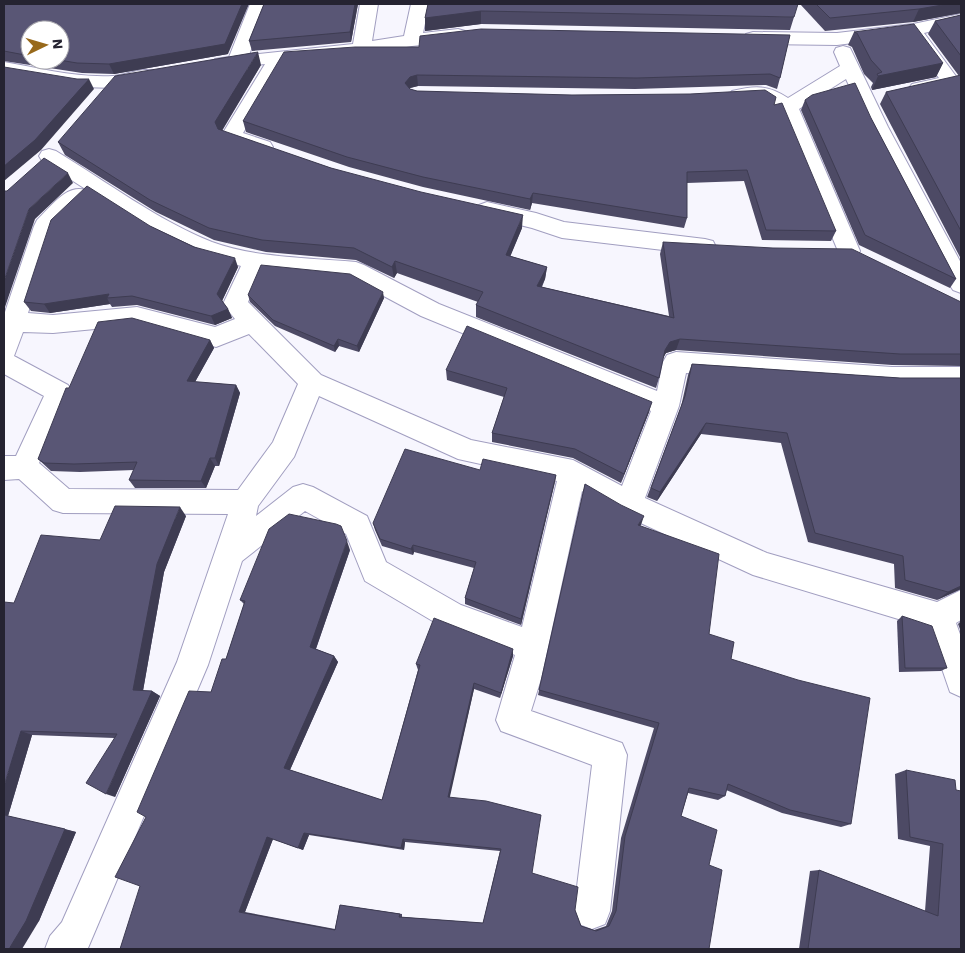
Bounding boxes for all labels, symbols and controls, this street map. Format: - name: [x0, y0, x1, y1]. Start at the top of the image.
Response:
- north arrow: [20, 20, 70, 70]
- text: N: [50, 38, 66, 50]

